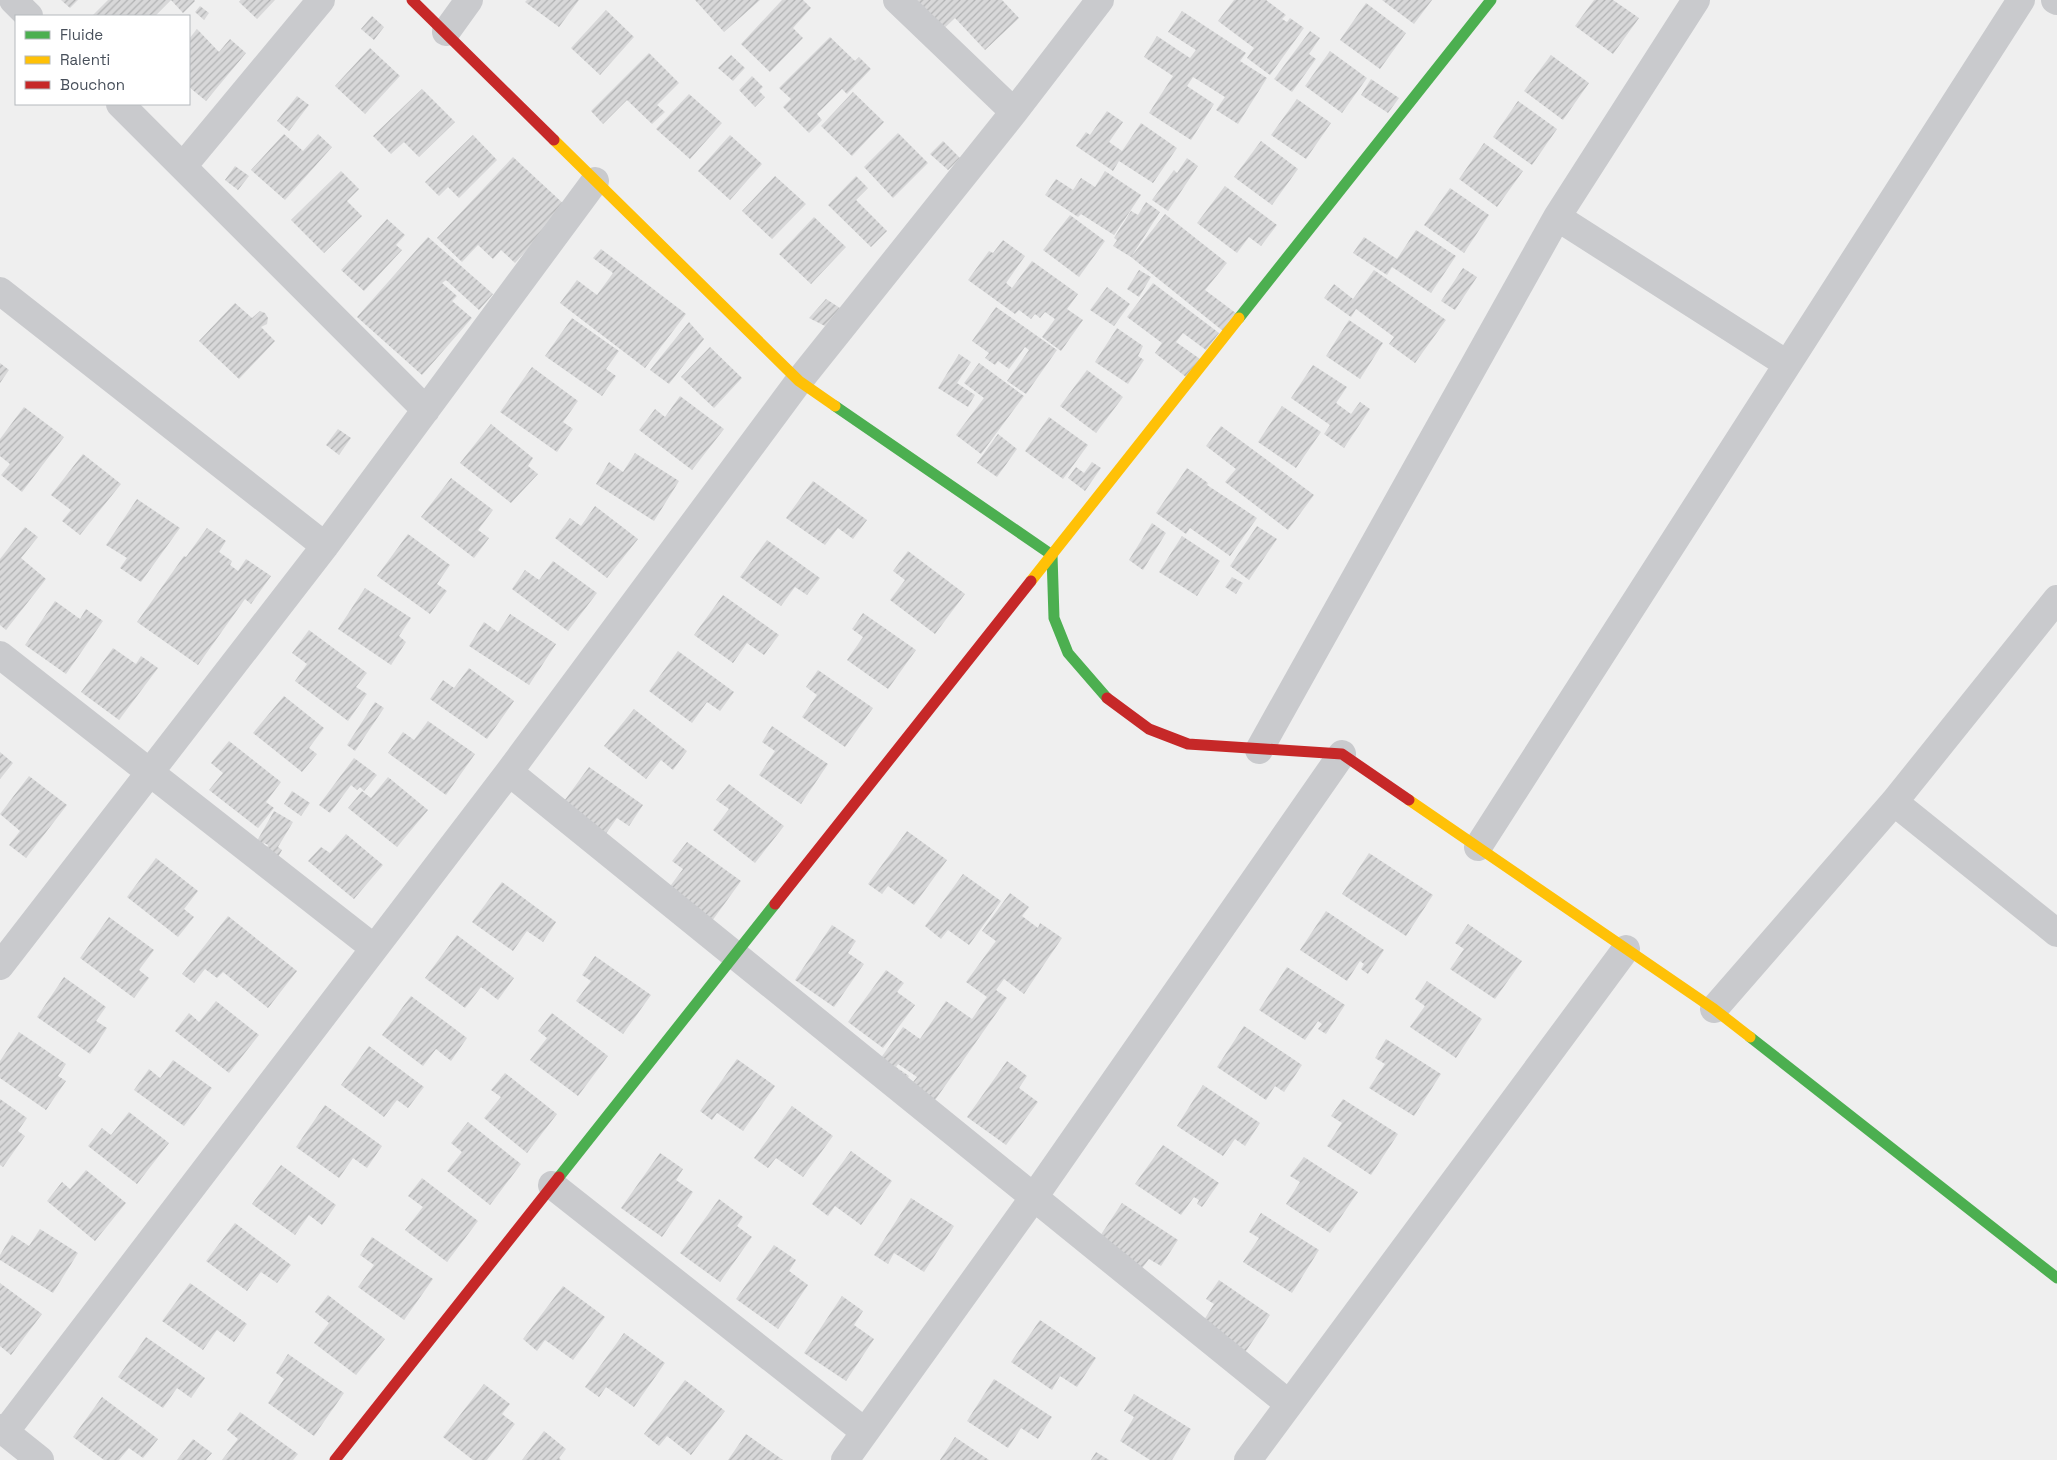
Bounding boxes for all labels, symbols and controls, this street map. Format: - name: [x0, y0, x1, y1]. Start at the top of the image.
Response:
- legend: [15, 15, 190, 105]
- text: Fluide: [60, 25, 103, 44]
- text: Ralenti: [60, 50, 110, 69]
- text: Bouchon: [60, 75, 125, 94]

